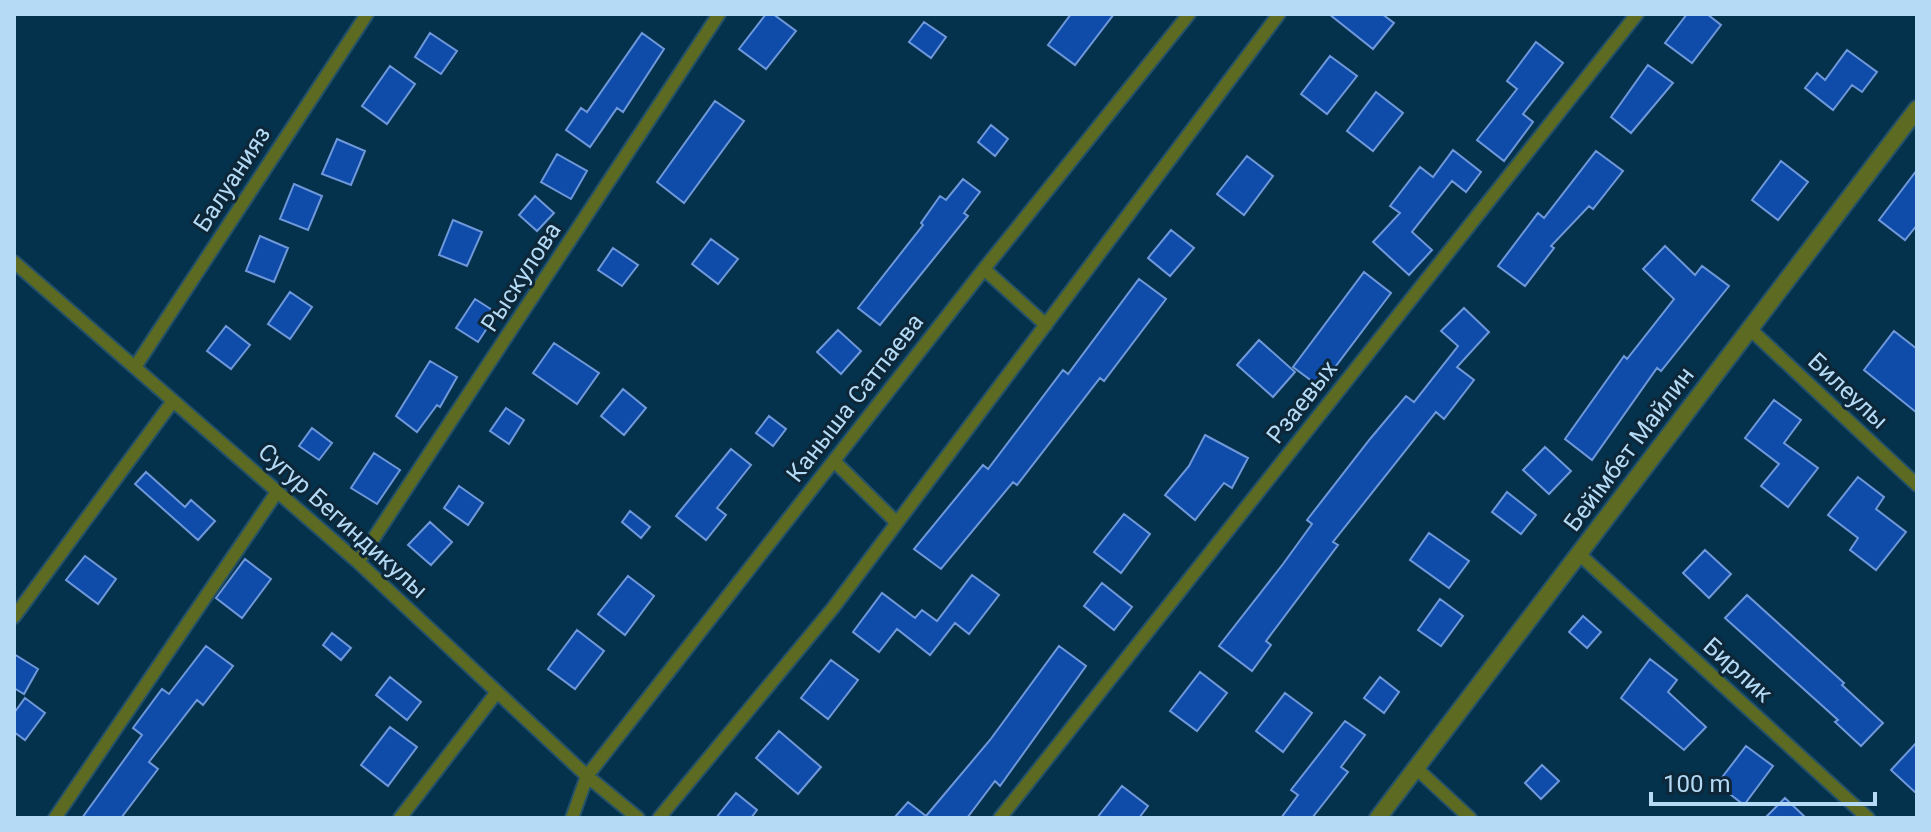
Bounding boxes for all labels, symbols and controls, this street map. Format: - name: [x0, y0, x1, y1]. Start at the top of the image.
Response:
- street label: Балуанияз: [188, 121, 276, 237]
- street label: Рыскулова: [475, 217, 567, 337]
- street label: Каныша Сатпаева: [781, 308, 929, 488]
- street label: Билеулы: [1802, 347, 1894, 435]
- street label: Рзаевых: [1261, 355, 1343, 449]
- street label: Бейімбет Майлин: [1558, 361, 1700, 537]
- street label: Сугур Бегиндикулы: [253, 438, 433, 604]
- street label: Бирлик: [1698, 632, 1778, 708]
- scale bar: [1651, 756, 1875, 806]
- text: 100 m: [1663, 770, 1730, 798]

